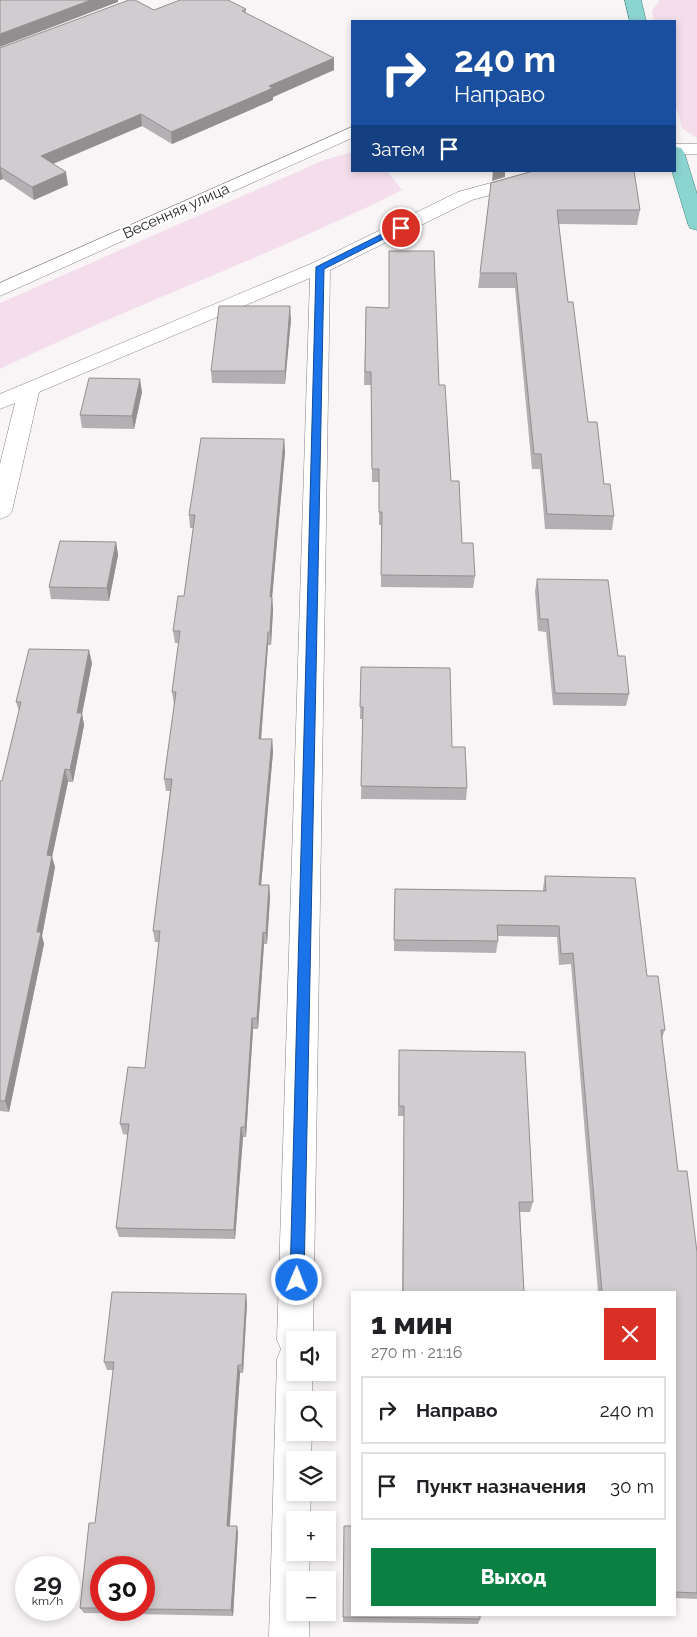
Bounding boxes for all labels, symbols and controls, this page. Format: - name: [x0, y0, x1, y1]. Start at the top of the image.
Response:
- text: 240 m: [454, 39, 556, 80]
- icon: right: [371, 40, 436, 105]
- text: Направо: [454, 81, 545, 107]
- icon: arrive: [435, 135, 463, 163]
- text: Затем: [371, 138, 425, 160]
- street label: Весенняя улица: [120, 179, 232, 243]
- pin: [380, 207, 422, 249]
- icon: arrive: [387, 214, 415, 242]
- position arrow: [270, 1253, 322, 1305]
- text: 1 мин: [371, 1306, 453, 1341]
- button: close: [604, 1308, 656, 1360]
- map controls: [286, 1331, 336, 1621]
- button: sound: [286, 1331, 336, 1381]
- text: 270 m · 21:16: [371, 1343, 462, 1362]
- button: search: [286, 1391, 336, 1441]
- icon: right: [373, 1396, 401, 1424]
- text: Направо: [416, 1399, 497, 1421]
- text: 240 m: [600, 1399, 654, 1421]
- button: layers: [286, 1451, 336, 1501]
- icon: arrive: [373, 1472, 401, 1500]
- text: Пункт назначения: [416, 1475, 586, 1497]
- text: 30 m: [610, 1475, 654, 1497]
- button: +: [286, 1511, 336, 1561]
- button: Выход: [371, 1548, 656, 1606]
- speed limit sign: 30: [90, 1556, 155, 1621]
- text: 29: [33, 1567, 62, 1597]
- button: −: [286, 1571, 336, 1621]
- text: km/h: [32, 1594, 63, 1608]

